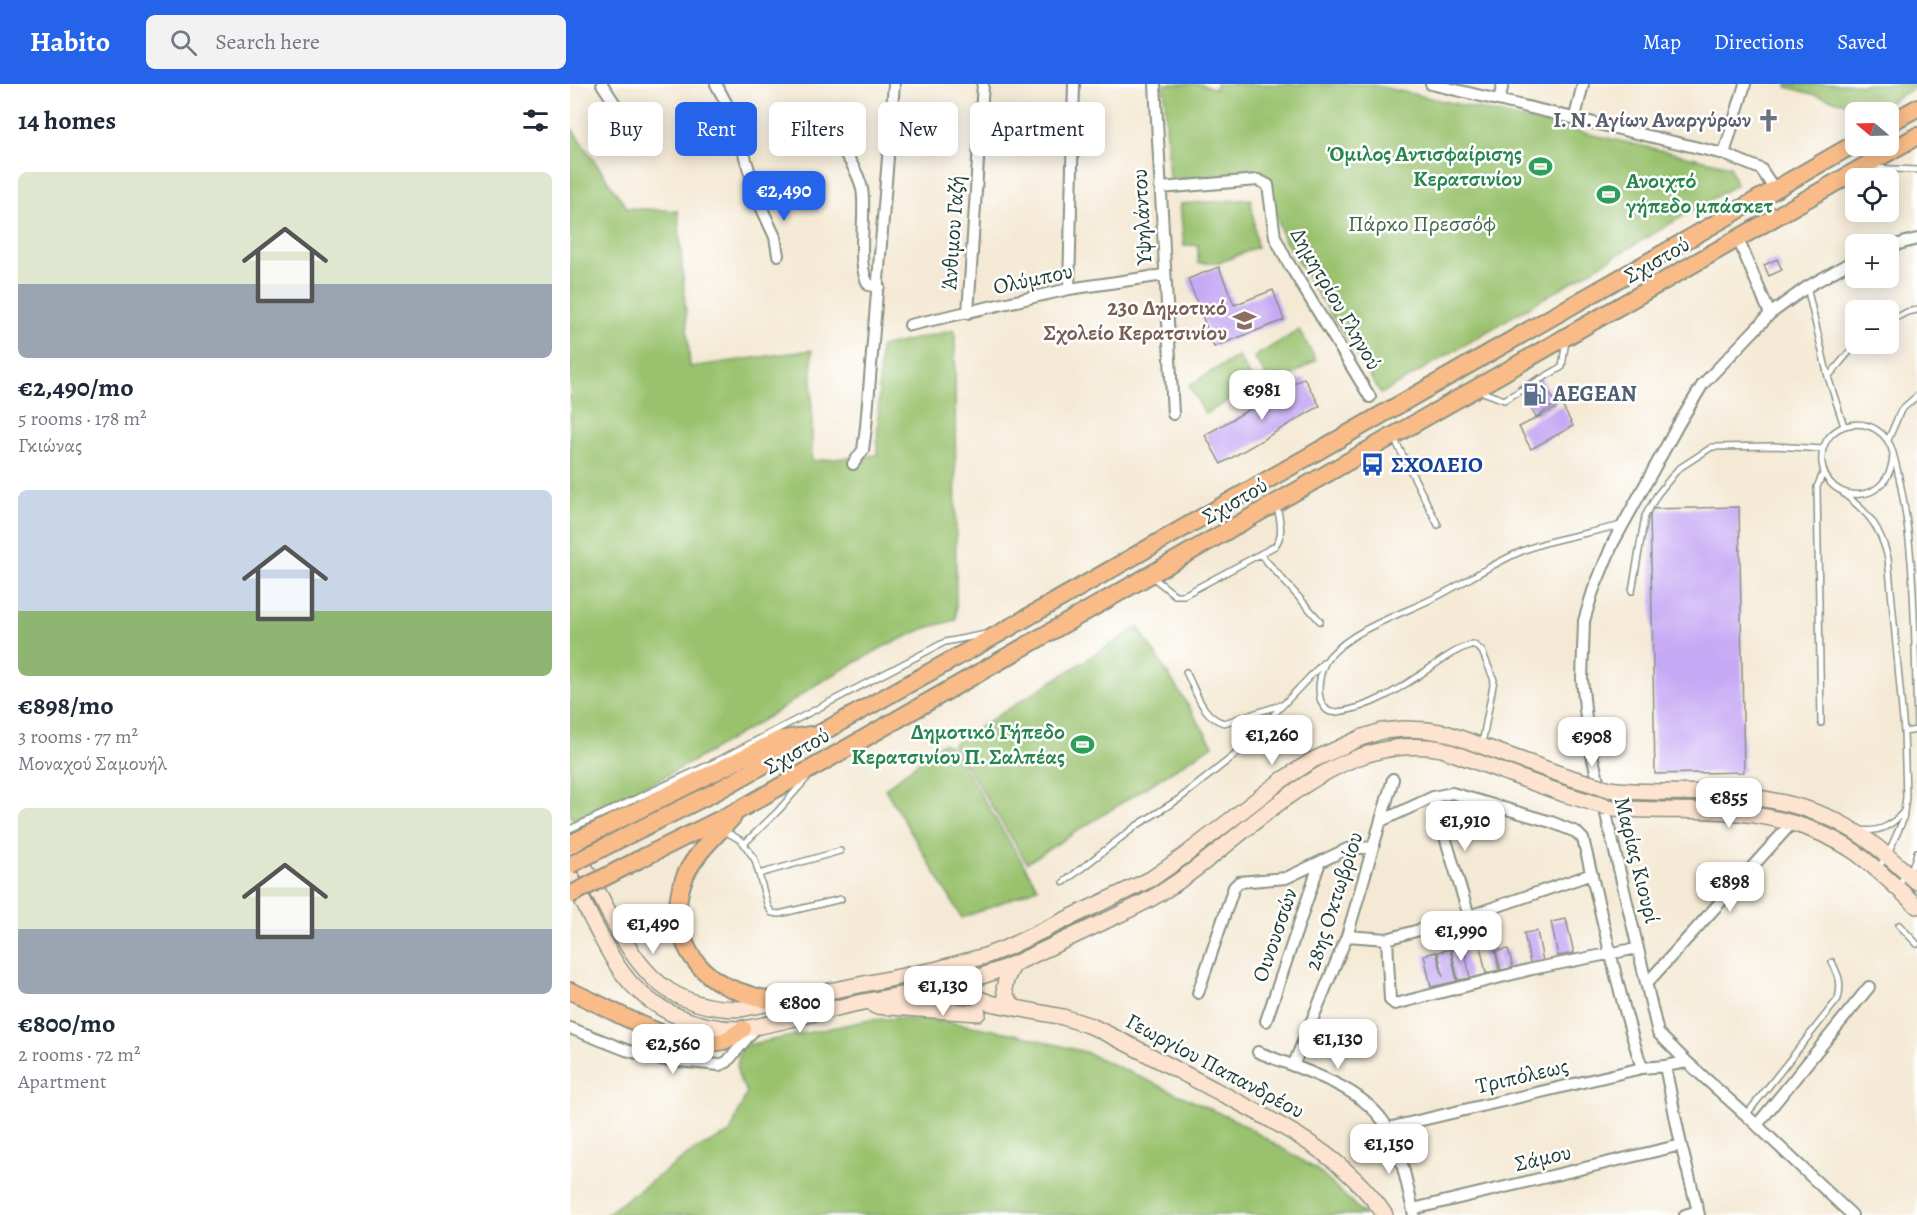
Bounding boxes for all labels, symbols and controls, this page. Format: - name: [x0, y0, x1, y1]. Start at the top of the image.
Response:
- search box: [146, 15, 566, 69]
- text: Habito: [30, 23, 110, 61]
- icon: search: [167, 26, 200, 59]
- text: Search here: [215, 27, 320, 57]
- text: Map: [1643, 28, 1681, 56]
- text: Directions: [1714, 28, 1804, 56]
- text: Saved: [1837, 28, 1887, 56]
- chip: Buy: [588, 102, 663, 156]
- chip: Rent: [675, 102, 757, 156]
- chip: Filters: [769, 102, 866, 156]
- chip: New: [878, 102, 958, 156]
- chip: Apartment: [970, 102, 1105, 156]
- north arrow: [1845, 102, 1899, 156]
- map controls: [1845, 102, 1899, 354]
- text: 14 homes: [18, 103, 116, 138]
- icon: filters: [519, 104, 552, 137]
- place label: Ι. Ν. Αγίων Αναργύρων: [1553, 105, 1751, 135]
- church icon: Ι. Ν. Αγίων Αναργύρων: [1756, 107, 1782, 133]
- place label: Όμιλος Αντισφαίρισης Κερατσινίου: [1327, 139, 1522, 194]
- sports icon: Όμιλος Αντισφαίρισης Κερατσινίου: [1527, 154, 1553, 180]
- place label: Ανοιχτό γήπεδο μπάσκετ: [1625, 166, 1774, 221]
- street label: Υψηλάντου: [1124, 168, 1160, 267]
- button: locate: [1845, 168, 1899, 222]
- pin: €2,490: [735, 171, 833, 222]
- street label: Άνθιμου Γαζή: [934, 175, 972, 291]
- text: €2,490: [756, 177, 812, 204]
- sports icon: Ανοιχτό γήπεδο μπάσκετ: [1595, 181, 1621, 207]
- park label: Πάρκο Πρεσσόφ: [1348, 209, 1496, 239]
- icon: home: [231, 211, 339, 319]
- street label: Δημητρίου Γληνού: [1283, 222, 1389, 376]
- street label: Σχιστού: [1619, 229, 1695, 291]
- button: +: [1845, 234, 1899, 288]
- street label: Ολύμπου: [990, 256, 1076, 302]
- place label: 23o Δημοτικό Σχολείο Κερατσινίου: [1043, 293, 1227, 348]
- button: −: [1845, 300, 1899, 354]
- school or university icon: 23o Δημοτικό Σχολείο Κερατσινίου: [1232, 308, 1258, 334]
- text: €2,490/mo: [18, 370, 134, 405]
- pin: €981: [1226, 370, 1298, 421]
- text: €981: [1243, 376, 1281, 403]
- place label: AEGEAN: [1552, 379, 1637, 409]
- fuel station icon: AEGEAN: [1522, 381, 1548, 407]
- text: 5 rooms · 178 m²: [18, 405, 147, 432]
- text: Γκιώνας: [18, 432, 82, 459]
- place label: ΣΧΟΛΕΙΟ: [1391, 450, 1483, 480]
- bus stop icon: ΣΧΟΛΕΙΟ: [1360, 452, 1386, 478]
- street label: Σχιστού: [1197, 470, 1273, 532]
- icon: home: [231, 529, 339, 637]
- text: €898/mo: [18, 688, 114, 723]
- pin: €1,260: [1223, 715, 1321, 766]
- place label: Δημοτικό Γήπεδο Κερατσινίου Π. Σαλπέας: [851, 717, 1065, 772]
- pin: €908: [1556, 717, 1628, 768]
- street label: Σχιστού: [759, 720, 835, 782]
- text: €1,260: [1245, 721, 1299, 748]
- text: 3 rooms · 77 m²: [18, 723, 138, 750]
- text: €908: [1572, 723, 1612, 750]
- sports icon: Δημοτικό Γήπεδο Κερατσινίου Π. Σαλπέας: [1070, 732, 1096, 758]
- text: Μοναχού Σαμουήλ: [18, 750, 167, 777]
- pin: €855: [1693, 778, 1765, 829]
- text: €855: [1710, 784, 1748, 811]
- street label: Μαρίας Κιουρί: [1607, 794, 1667, 926]
- pin: €1,910: [1416, 801, 1514, 852]
- text: €1,910: [1440, 807, 1490, 834]
- street label: 28ης Οκτωβρίου: [1297, 828, 1371, 974]
- icon: home: [231, 847, 339, 955]
- pin: €898: [1694, 862, 1766, 913]
- text: €898: [1710, 868, 1750, 895]
- street label: Οινουσσών: [1245, 884, 1305, 986]
- pin: €1,490: [604, 904, 702, 955]
- text: €1,490: [627, 910, 679, 937]
- pin: €1,990: [1412, 911, 1510, 962]
- text: €1,990: [1435, 917, 1487, 944]
- pin: €1,130: [894, 966, 992, 1017]
- text: €1,130: [918, 972, 968, 999]
- pin: €800: [764, 983, 836, 1034]
- text: €800: [779, 989, 821, 1016]
- text: €800/mo: [18, 1006, 115, 1041]
- street label: Γεωργίου Παπανδρέου: [1120, 1006, 1310, 1126]
- pin: €1,130: [1289, 1019, 1387, 1070]
- pin: €2,560: [624, 1024, 722, 1075]
- text: €1,130: [1313, 1025, 1363, 1052]
- text: €2,560: [646, 1030, 700, 1057]
- text: 2 rooms · 72 m²: [18, 1041, 140, 1068]
- street label: Τριπόλεως: [1473, 1051, 1571, 1101]
- text: Apartment: [18, 1068, 107, 1095]
- pin: €1,150: [1340, 1124, 1438, 1175]
- text: €1,150: [1364, 1130, 1414, 1157]
- street label: Σάμου: [1512, 1137, 1574, 1179]

